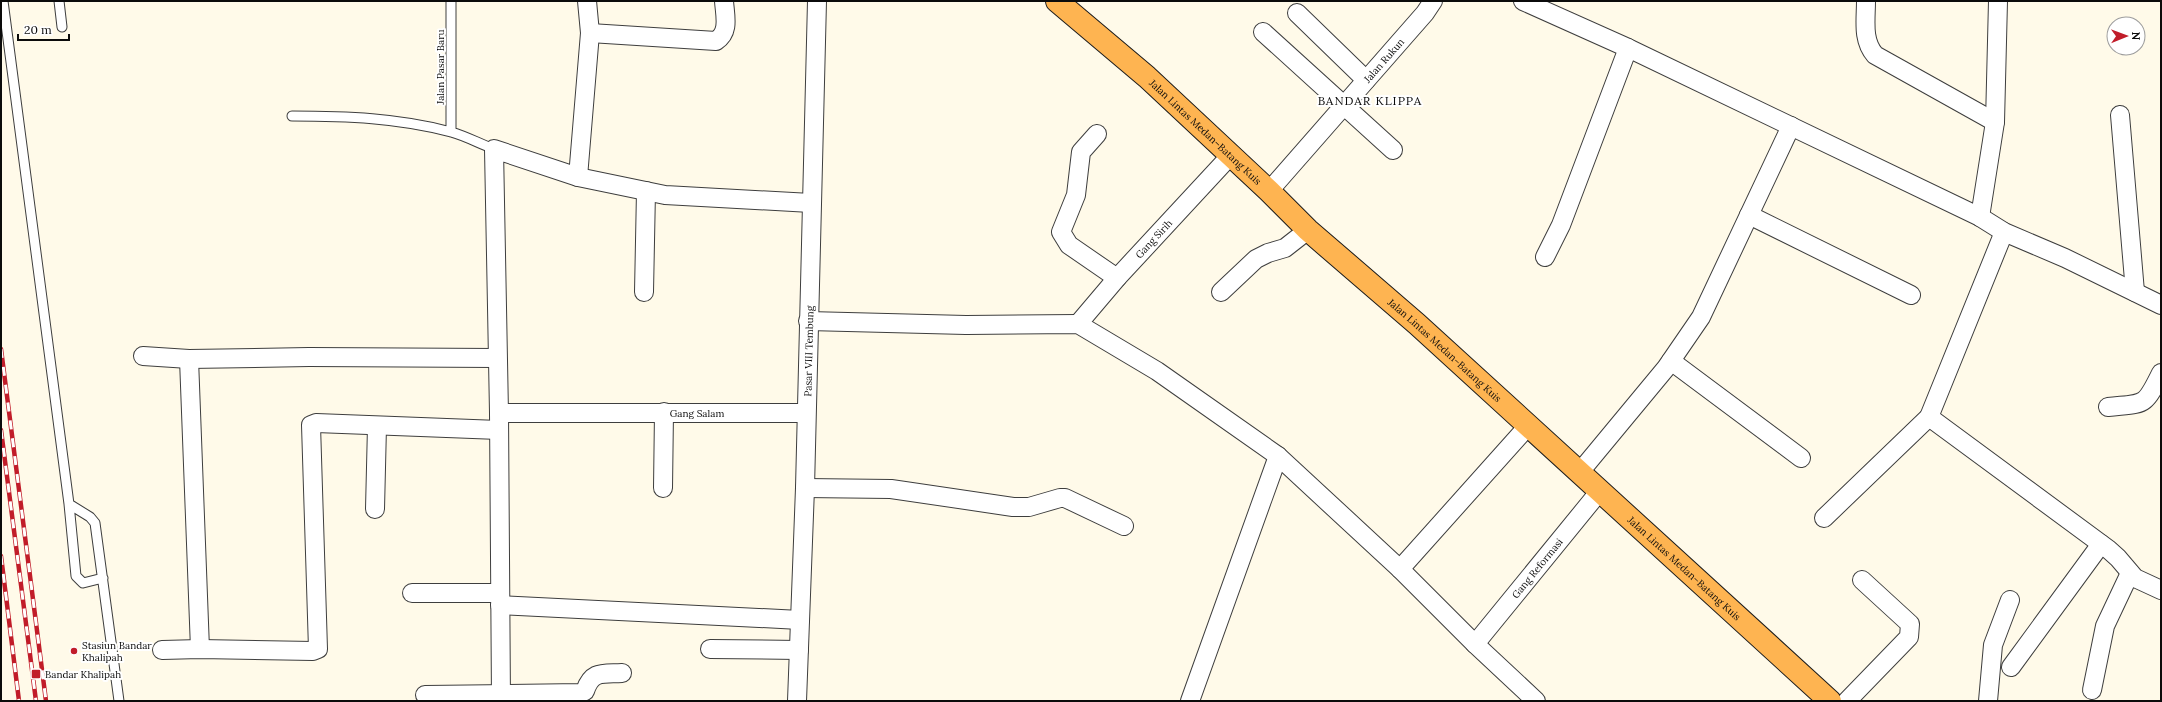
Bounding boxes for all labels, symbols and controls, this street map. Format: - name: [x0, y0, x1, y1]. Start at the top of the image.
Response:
- scale bar: [18, 16, 69, 42]
- north arrow: [2106, 16, 2146, 56]
- text: 20 m: [24, 22, 52, 37]
- street label: Jalan Pasar Baru: [434, 30, 447, 105]
- text: N: [2129, 31, 2143, 41]
- street label: Jalan Rukun: [1360, 35, 1407, 86]
- street label: Jalan Lintas Medan–Batang Kuis: [1146, 76, 1265, 187]
- district label: BANDAR KLIPPA: [1318, 93, 1422, 108]
- street label: Gang Sirih: [1132, 216, 1175, 261]
- street label: Jalan Lintas Medan–Batang Kuis: [1385, 295, 1505, 405]
- street label: Pasar VIII Tembung: [801, 305, 816, 397]
- street label: Gang Salam: [670, 407, 724, 420]
- street label: Jalan Lintas Medan–Batang Kuis: [1624, 513, 1744, 623]
- street label: Gang Reformasi: [1509, 535, 1565, 601]
- place label: Stasiun Bandar Khalipah: [82, 639, 152, 664]
- marker: Stasiun Bandar Khalipah: [69, 646, 79, 656]
- marker: Bandar Khalipah: [30, 668, 42, 680]
- place label: Bandar Khalipah: [45, 668, 121, 681]

